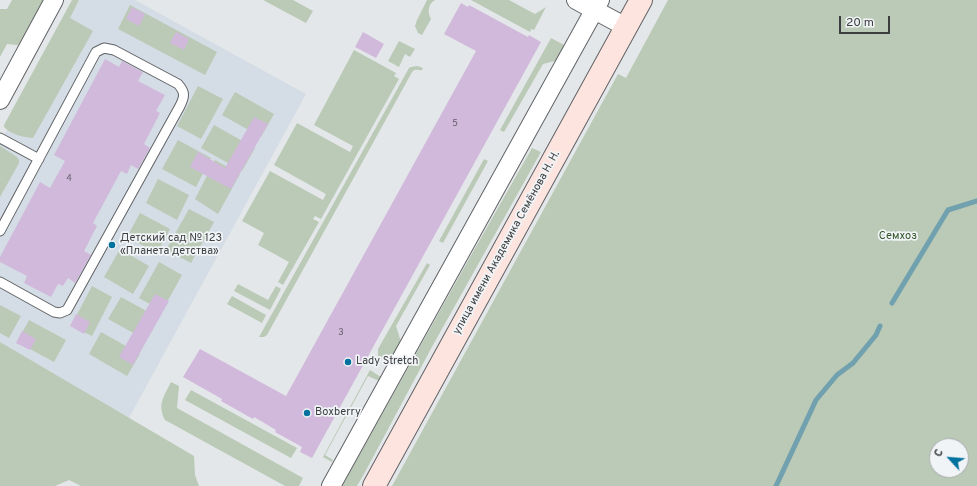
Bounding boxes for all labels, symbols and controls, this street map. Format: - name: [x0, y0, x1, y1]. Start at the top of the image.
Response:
- scale bar: [841, 8, 892, 34]
- text: 20 m: [846, 15, 874, 31]
- house number: 5: [452, 119, 458, 129]
- street label: улица имени Академика Семёнова Н. Н.: [451, 149, 563, 337]
- house number: 4: [66, 174, 72, 184]
- park label: Семхоз: [879, 230, 917, 244]
- place label: Детский сад № 123 «Планета детства»: [120, 232, 222, 258]
- marker: Детский сад № 123 «Планета детства»: [107, 240, 117, 250]
- house number: 3: [338, 328, 344, 338]
- place label: Lady Stretch: [356, 355, 418, 369]
- marker: Lady Stretch: [343, 357, 353, 367]
- place label: Boxberry: [315, 406, 361, 420]
- marker: Boxberry: [302, 408, 312, 418]
- north arrow: [929, 438, 969, 478]
- text: С: [931, 447, 947, 459]

